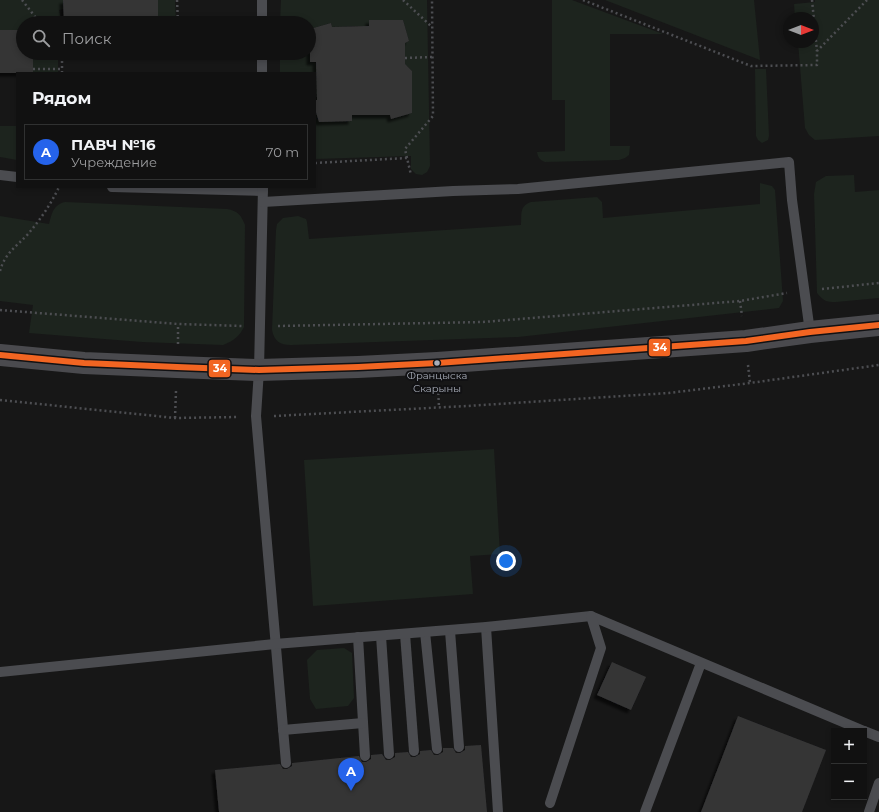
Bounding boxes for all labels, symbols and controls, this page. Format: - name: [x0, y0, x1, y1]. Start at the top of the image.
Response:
- north arrow: [783, 12, 819, 48]
- search box: [16, 16, 316, 60]
- icon: search: [30, 27, 52, 49]
- text: Поиск: [62, 29, 111, 48]
- text: Рядом: [32, 88, 91, 108]
- text: ПАВЧ №16: [71, 135, 156, 154]
- text: A: [41, 144, 51, 160]
- text: 70 m: [266, 144, 299, 160]
- text: Учреждение: [71, 154, 157, 170]
- line badge: 34: [648, 338, 671, 357]
- text: 34: [652, 340, 667, 354]
- marker: Францыска Скарыны: [432, 358, 442, 368]
- line badge: 34: [208, 359, 231, 378]
- text: 34: [212, 361, 227, 375]
- place label: Францыска Скарыны: [407, 369, 467, 395]
- your location: [496, 551, 516, 571]
- map controls: [831, 728, 867, 800]
- button: +: [831, 728, 867, 764]
- pin: A: [338, 758, 364, 791]
- button: −: [831, 764, 867, 800]

